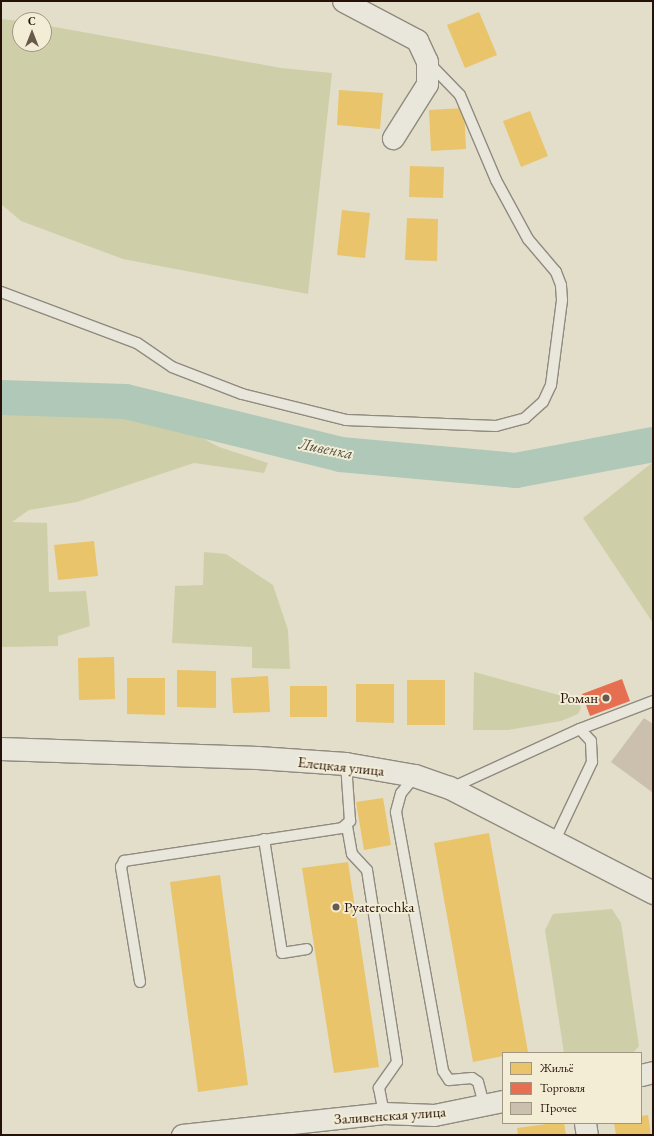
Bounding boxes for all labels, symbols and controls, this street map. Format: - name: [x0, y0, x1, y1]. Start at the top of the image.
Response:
- north arrow: [12, 12, 52, 52]
- text: С: [28, 14, 36, 28]
- water label: Ливенка: [298, 434, 354, 464]
- place label: Роман: [560, 689, 598, 707]
- marker: Роман: [601, 693, 611, 703]
- street label: Елецкая улица: [297, 753, 385, 779]
- place label: Pyaterochka: [344, 898, 414, 916]
- marker: Pyaterochka: [331, 902, 341, 912]
- legend: [502, 1052, 642, 1124]
- text: Жильё: [540, 1060, 573, 1076]
- text: Торговля: [540, 1080, 585, 1096]
- text: Прочее: [540, 1100, 577, 1116]
- street label: Заливенская улица: [333, 1102, 447, 1128]

